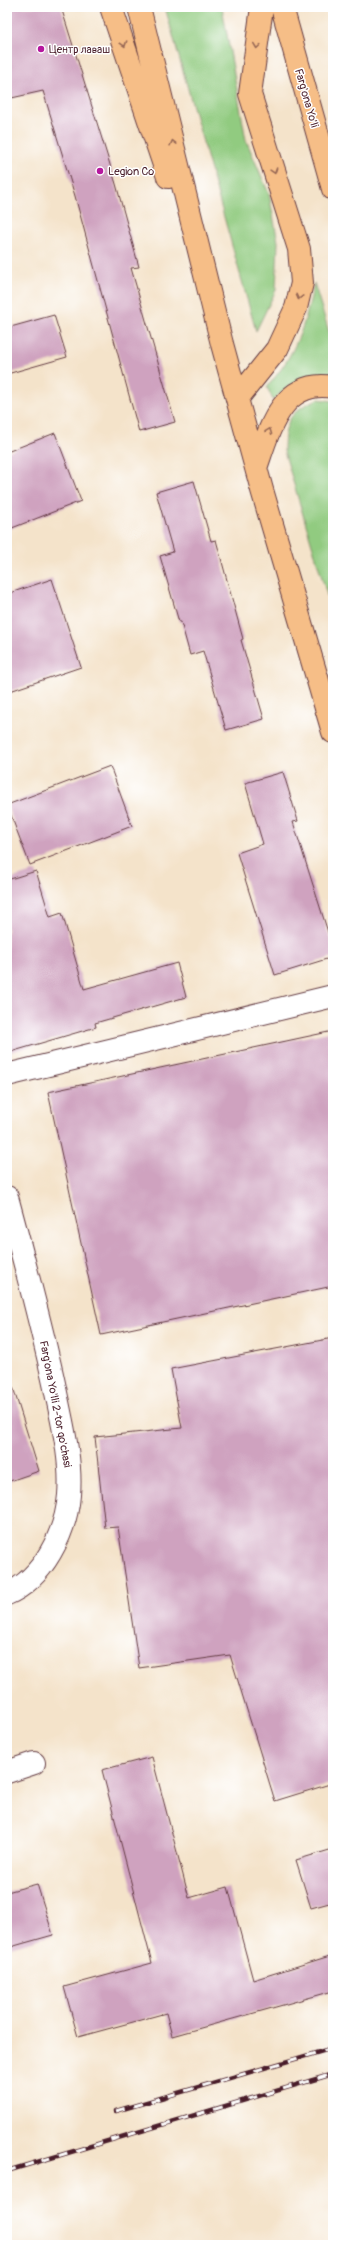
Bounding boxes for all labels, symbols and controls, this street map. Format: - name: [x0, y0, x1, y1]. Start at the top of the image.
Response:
- one-way arrow: [119, 40, 128, 47]
- place label: Центр лаваш: [49, 43, 110, 56]
- one-way arrow: [253, 43, 262, 49]
- marker: Центр лаваш: [36, 44, 46, 54]
- street label: Farg'ona Yo'li: [292, 67, 321, 129]
- one-way arrow: [169, 140, 177, 146]
- place label: Legion Co: [108, 165, 154, 178]
- marker: Legion Co: [95, 166, 105, 176]
- one-way arrow: [269, 168, 278, 175]
- one-way arrow: [295, 293, 304, 300]
- one-way arrow: [264, 427, 272, 434]
- street label: Farg'ona Yo'lli 2-tor qo'chasi: [37, 1340, 74, 1469]

